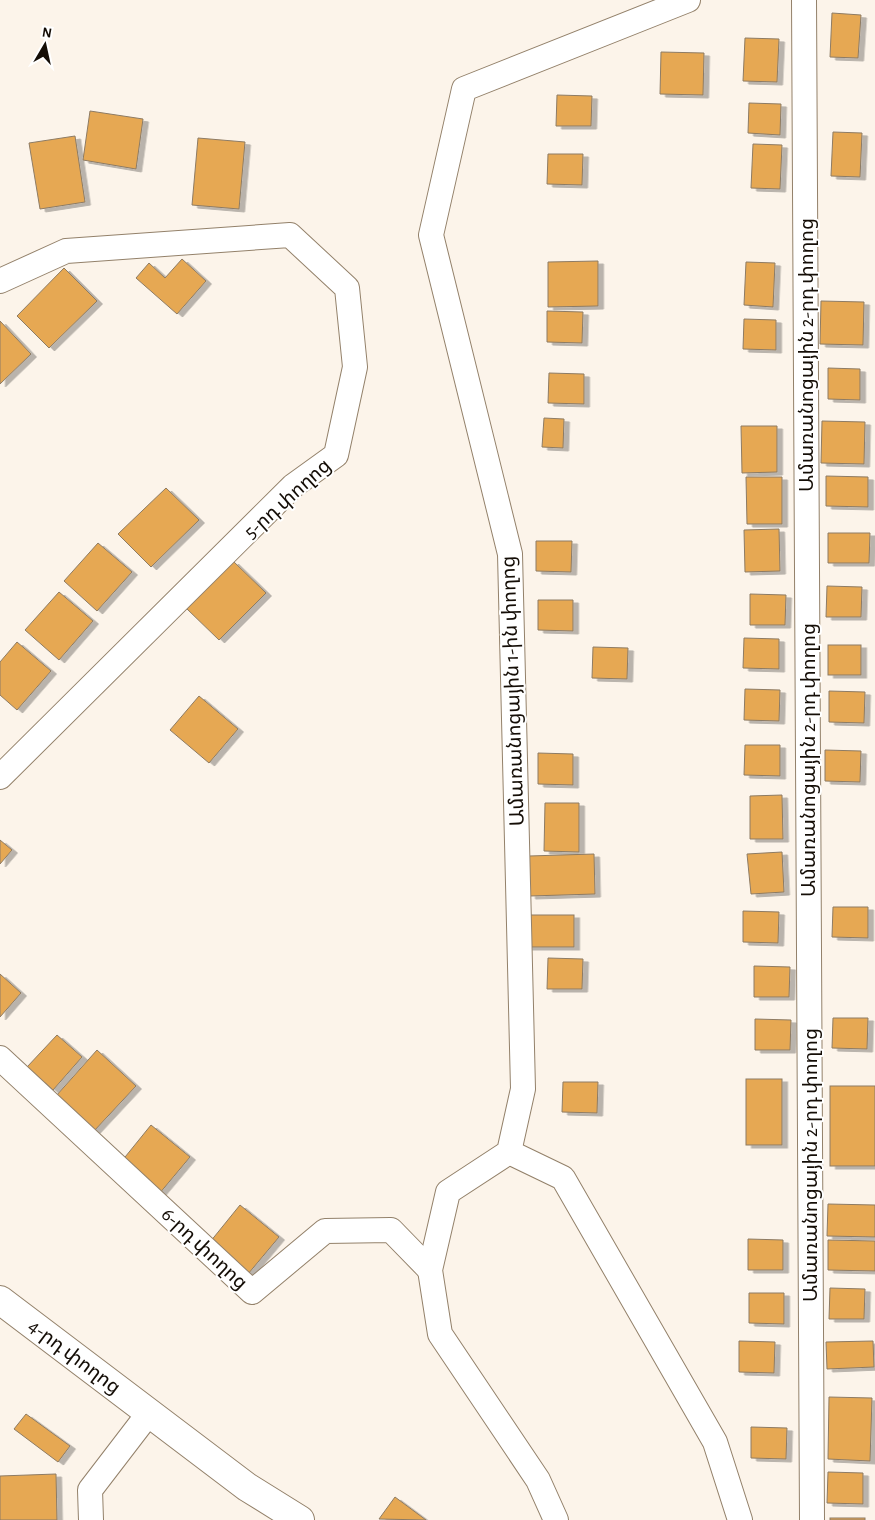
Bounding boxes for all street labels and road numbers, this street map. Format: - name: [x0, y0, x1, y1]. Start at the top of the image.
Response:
- street label: Ամառանոցային 2-րդ փողոց: [797, 218, 818, 492]
- street label: 5-րդ փողոց: [241, 455, 335, 543]
- street label: Ամառանոցային 1-ին փողոց: [498, 555, 529, 827]
- street label: Ամառանոցային 2-րդ փողոց: [799, 623, 820, 897]
- street label: Ամառանոցային 2-րդ փողոց: [801, 1028, 822, 1302]
- street label: 6-րդ փողոց: [157, 1204, 251, 1294]
- street label: 4-րդ փողոց: [24, 1316, 124, 1399]

